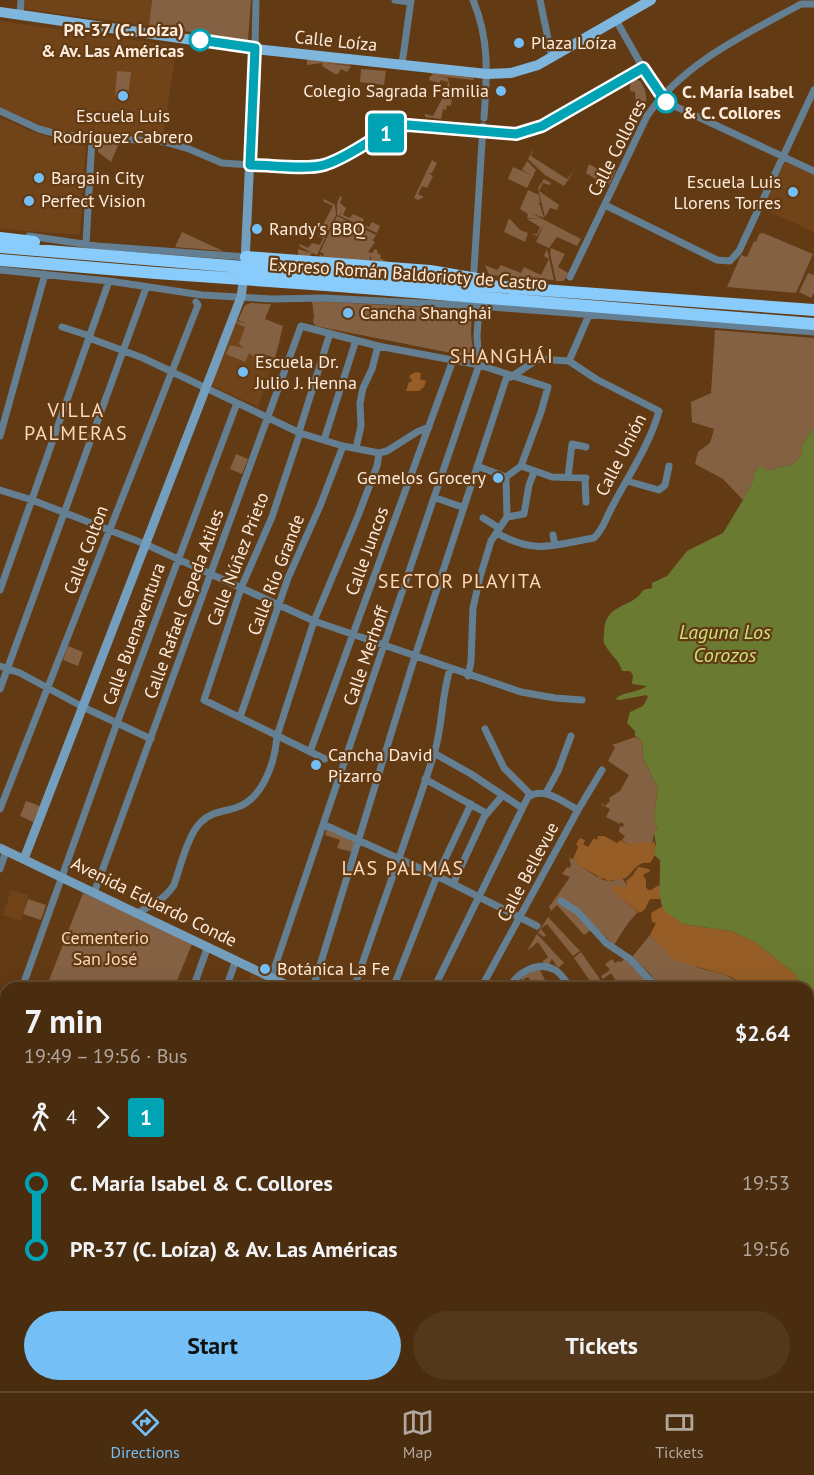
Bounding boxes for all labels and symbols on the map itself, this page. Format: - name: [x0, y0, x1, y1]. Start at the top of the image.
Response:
- place label: PR-37 (C. Loíza) & Av. Las Américas: [41, 18, 184, 62]
- street label: Calle Loíza: [294, 25, 379, 56]
- marker: PR-37 (C. Loíza) & Av. Las Américas: [189, 29, 211, 51]
- place label: Plaza Loíza: [531, 31, 617, 54]
- marker: Plaza Loíza: [512, 36, 526, 50]
- place label: Colegio Sagrada Familia: [303, 79, 489, 102]
- place label: C. María Isabel & C. Collores: [682, 80, 794, 124]
- marker: Colegio Sagrada Familia: [494, 84, 508, 98]
- marker: Escuela Luis Rodríguez Cabrero: [116, 89, 130, 103]
- marker: C. María Isabel & C. Collores: [655, 91, 677, 113]
- street label: Calle Collores: [582, 95, 651, 200]
- place label: Escuela Luis Rodríguez Cabrero: [53, 104, 193, 148]
- line badge: 1: [366, 114, 406, 152]
- place label: Bargain City: [51, 166, 145, 189]
- place label: Escuela Luis Llorens Torres: [674, 170, 781, 214]
- marker: Bargain City: [32, 171, 46, 185]
- marker: Escuela Luis Llorens Torres: [786, 185, 800, 199]
- place label: Perfect Vision: [41, 189, 146, 212]
- marker: Perfect Vision: [22, 194, 36, 208]
- place label: Randy's BBQ: [269, 217, 366, 240]
- marker: Randy's BBQ: [250, 222, 264, 236]
- street label: Expreso Román Baldorioty de Castro: [268, 252, 548, 295]
- place label: Cancha Shanghái: [360, 301, 492, 324]
- marker: Cancha Shanghái: [341, 306, 355, 320]
- district label: SHANGHÁI: [450, 343, 554, 369]
- place label: Escuela Dr. Julio J. Henna: [254, 350, 357, 394]
- marker: Escuela Dr. Julio J. Henna: [236, 365, 250, 379]
- district label: VILLA PALMERAS: [24, 397, 128, 446]
- street label: Calle Unión: [590, 410, 651, 500]
- place label: Gemelos Grocery: [357, 466, 487, 489]
- marker: Gemelos Grocery: [491, 471, 505, 485]
- street label: Calle Núñez Prieto: [201, 489, 274, 629]
- street label: Calle Colton: [58, 502, 113, 597]
- street label: Calle Juncos: [340, 503, 393, 598]
- street label: Calle Rafael Cepeda Atiles: [138, 506, 229, 702]
- street label: Calle Río Grande: [242, 511, 309, 639]
- street label: Calle Buenaventura: [97, 559, 170, 708]
- district label: SECTOR PLAYITA: [378, 568, 542, 594]
- street label: Calle Merhoff: [338, 602, 394, 709]
- water label: Laguna Los Corozos: [679, 619, 771, 668]
- place label: Cancha David Pizarro: [328, 743, 432, 787]
- marker: Cancha David Pizarro: [309, 758, 323, 772]
- street label: Calle Bellevue: [492, 818, 563, 926]
- street label: Avenida Eduardo Conde: [67, 851, 241, 952]
- district label: LAS PALMAS: [341, 855, 465, 881]
- park label: Cementerio San José: [61, 926, 149, 970]
- place label: Botánica La Fe: [277, 957, 390, 980]
- marker: Botánica La Fe: [258, 962, 272, 976]

